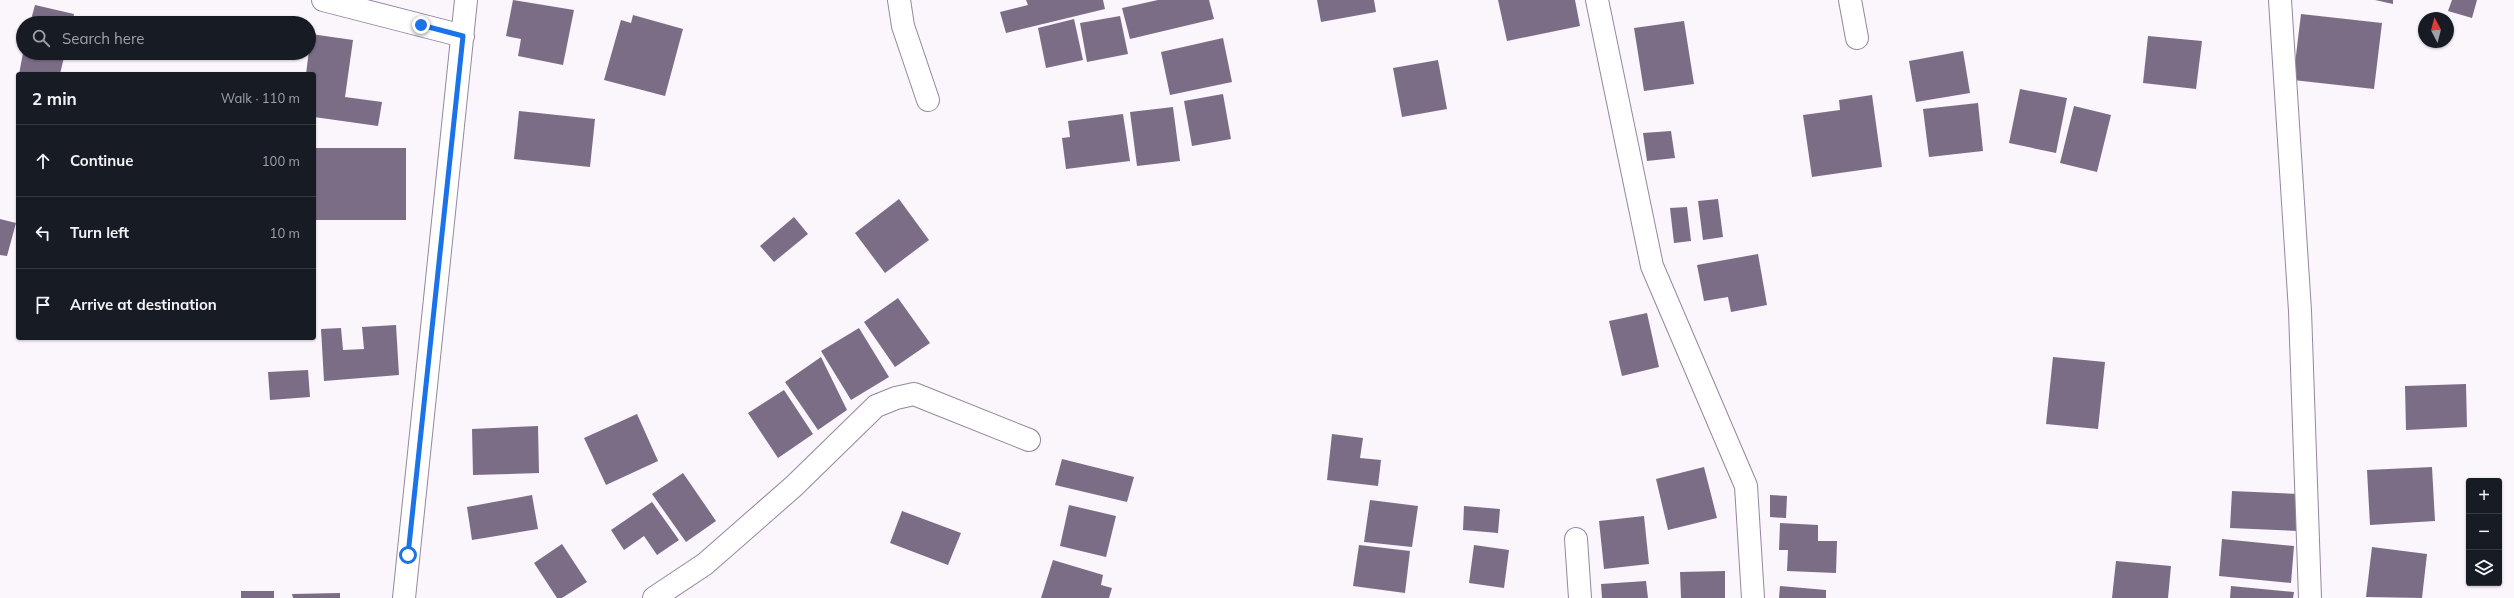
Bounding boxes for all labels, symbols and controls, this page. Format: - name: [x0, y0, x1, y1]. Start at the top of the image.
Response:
- north arrow: [2418, 12, 2454, 48]
- search box: [16, 16, 316, 60]
- route end: [412, 16, 430, 34]
- icon: search: [30, 27, 52, 49]
- text: Search here: [62, 29, 144, 48]
- text: 2 min: [32, 88, 77, 109]
- text: Walk · 110 m: [221, 90, 300, 106]
- icon: ahead: [32, 150, 54, 172]
- text: Continue: [70, 151, 133, 170]
- text: 100 m: [262, 153, 300, 169]
- icon: left: [32, 222, 54, 244]
- text: Turn left: [70, 223, 129, 242]
- text: 10 m: [270, 225, 300, 241]
- icon: arrive: [32, 294, 54, 316]
- text: Arrive at destination: [70, 295, 217, 314]
- map controls: [2466, 478, 2502, 586]
- button: +: [2466, 478, 2502, 514]
- button: −: [2466, 514, 2502, 550]
- route start: [399, 546, 417, 564]
- button: layers: [2466, 550, 2502, 586]

